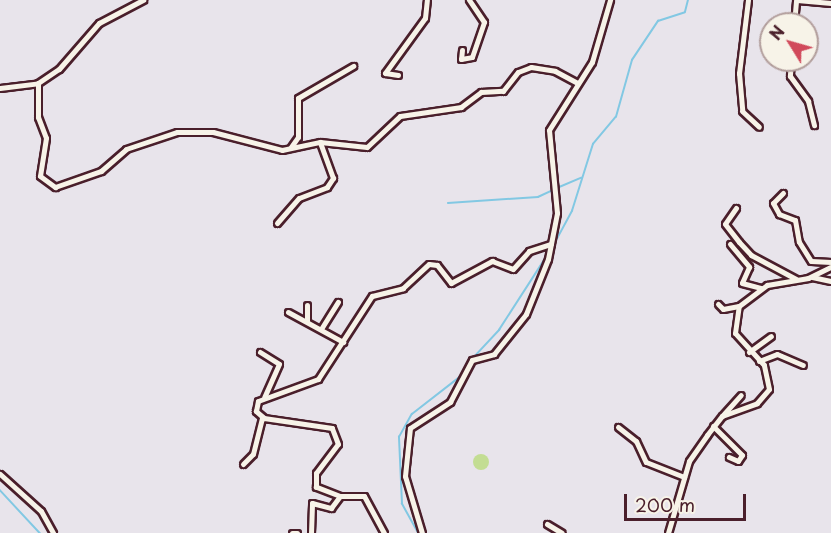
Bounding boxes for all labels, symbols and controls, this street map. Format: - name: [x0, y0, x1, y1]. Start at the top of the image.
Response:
- north arrow: [759, 12, 819, 72]
- text: N: [763, 20, 790, 45]
- scale bar: [627, 482, 748, 520]
- text: 200 m: [635, 491, 695, 518]

